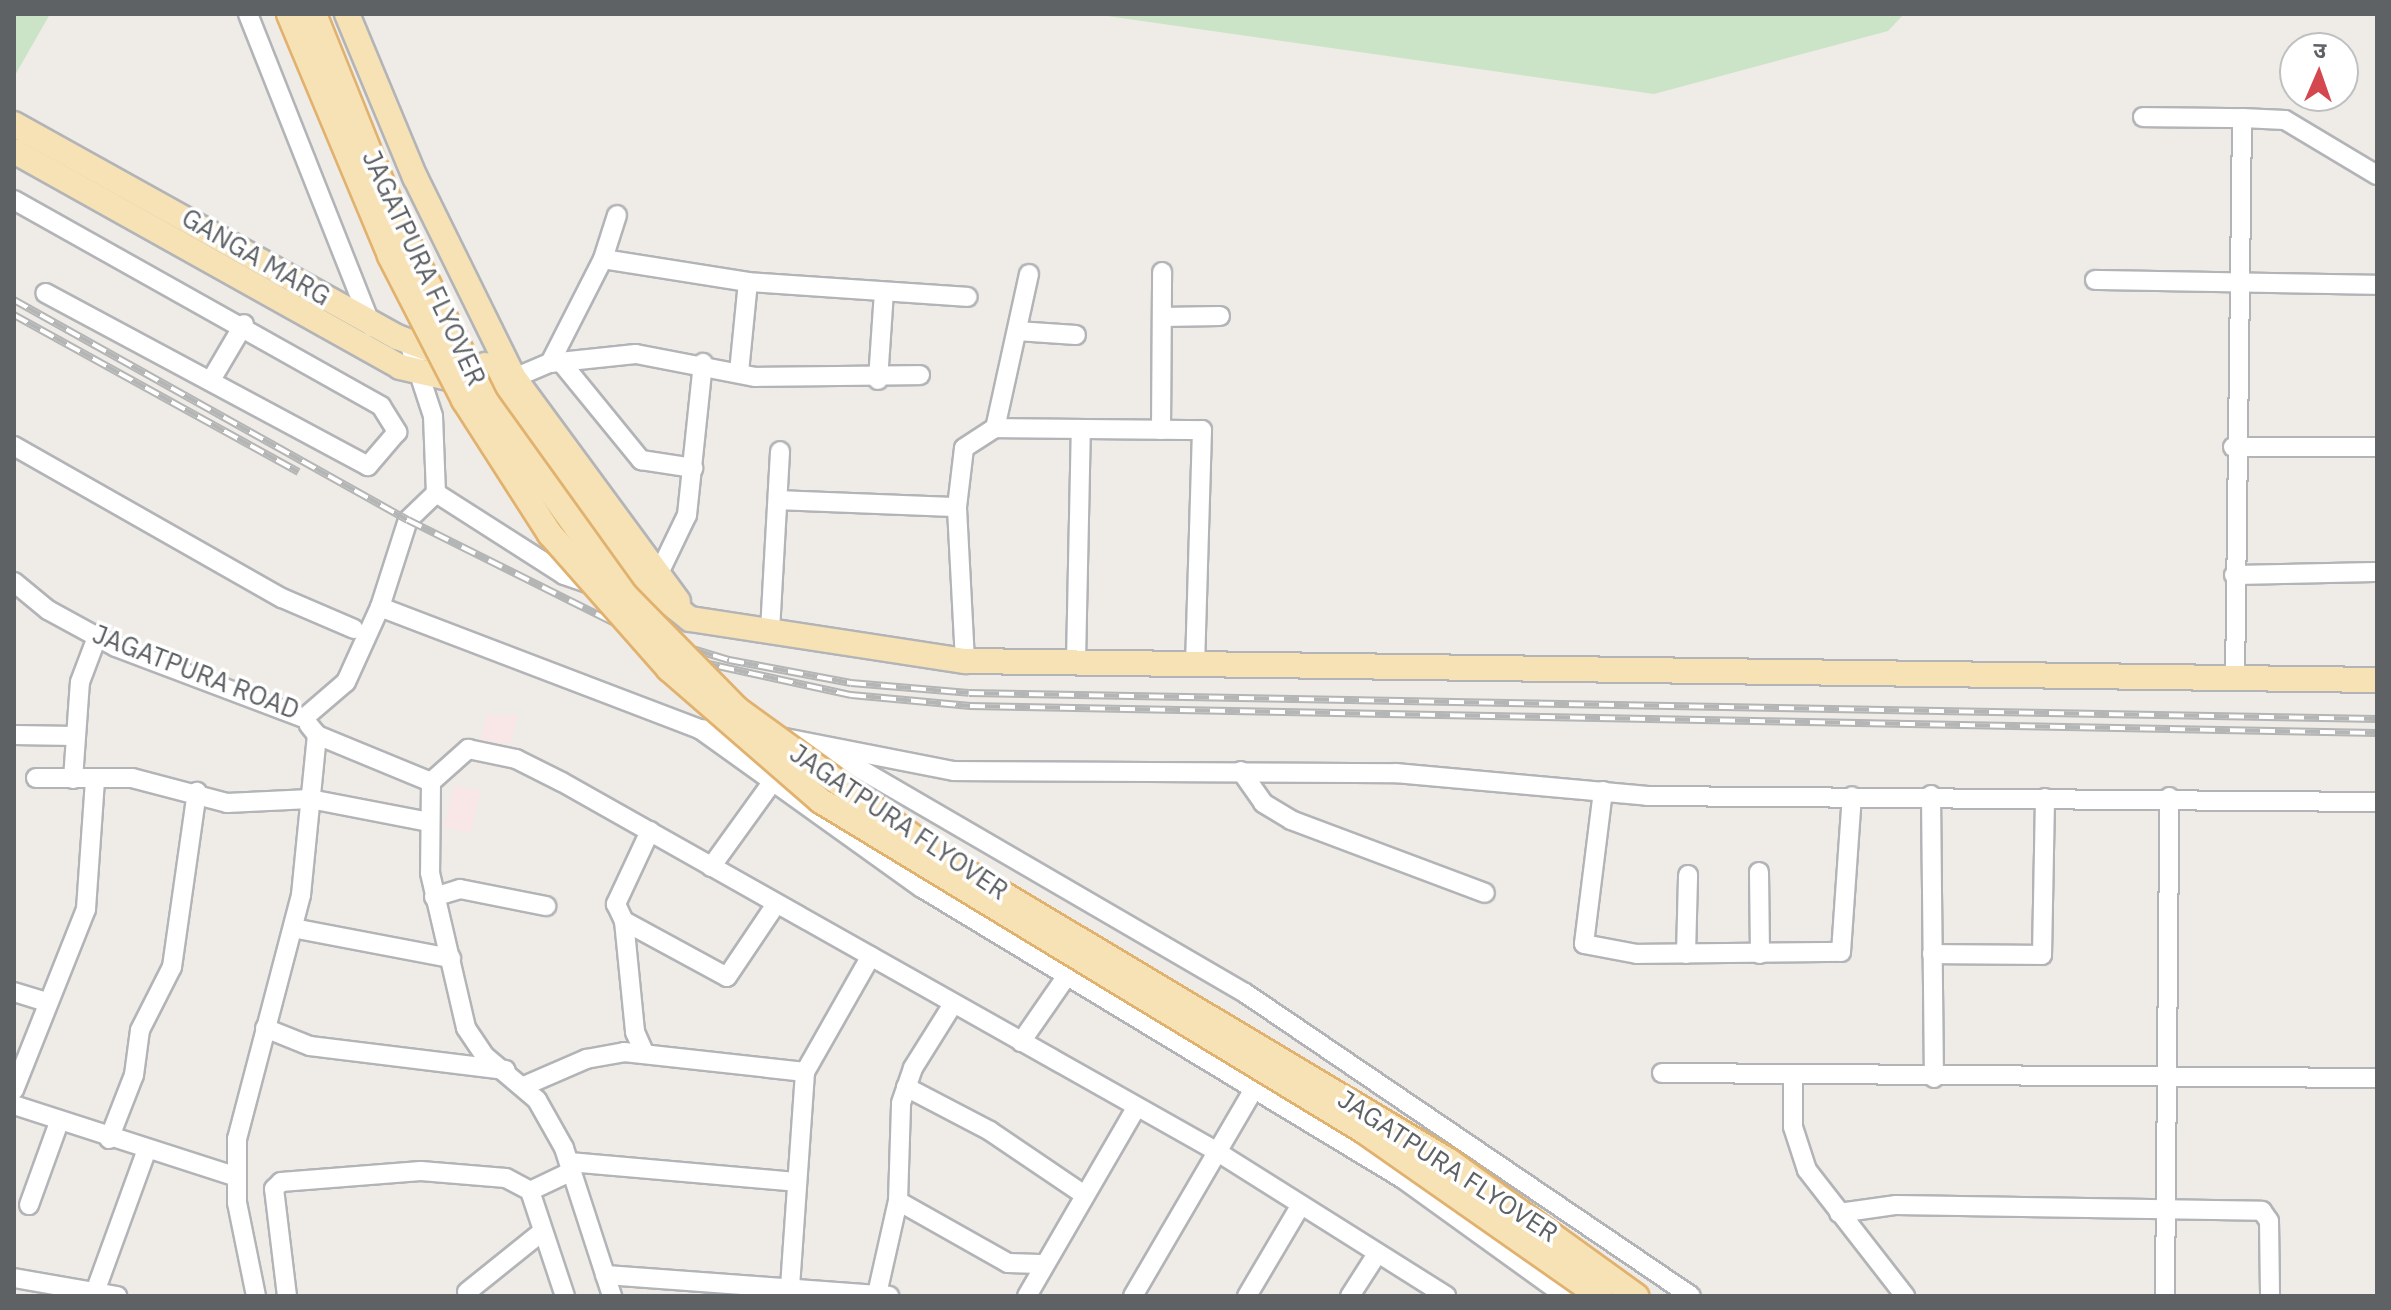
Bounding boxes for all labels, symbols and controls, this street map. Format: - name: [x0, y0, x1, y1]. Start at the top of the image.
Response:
- north arrow: [2279, 32, 2359, 112]
- text: उ: [2313, 35, 2327, 64]
- street label: JAGATPURA FLYOVER: [356, 145, 492, 391]
- street label: GANGA MARG: [176, 202, 336, 312]
- street label: JAGATPURA ROAD: [88, 618, 304, 726]
- street label: JAGATPURA FLYOVER: [784, 737, 1014, 907]
- street label: JAGATPURA FLYOVER: [1332, 1083, 1564, 1249]

